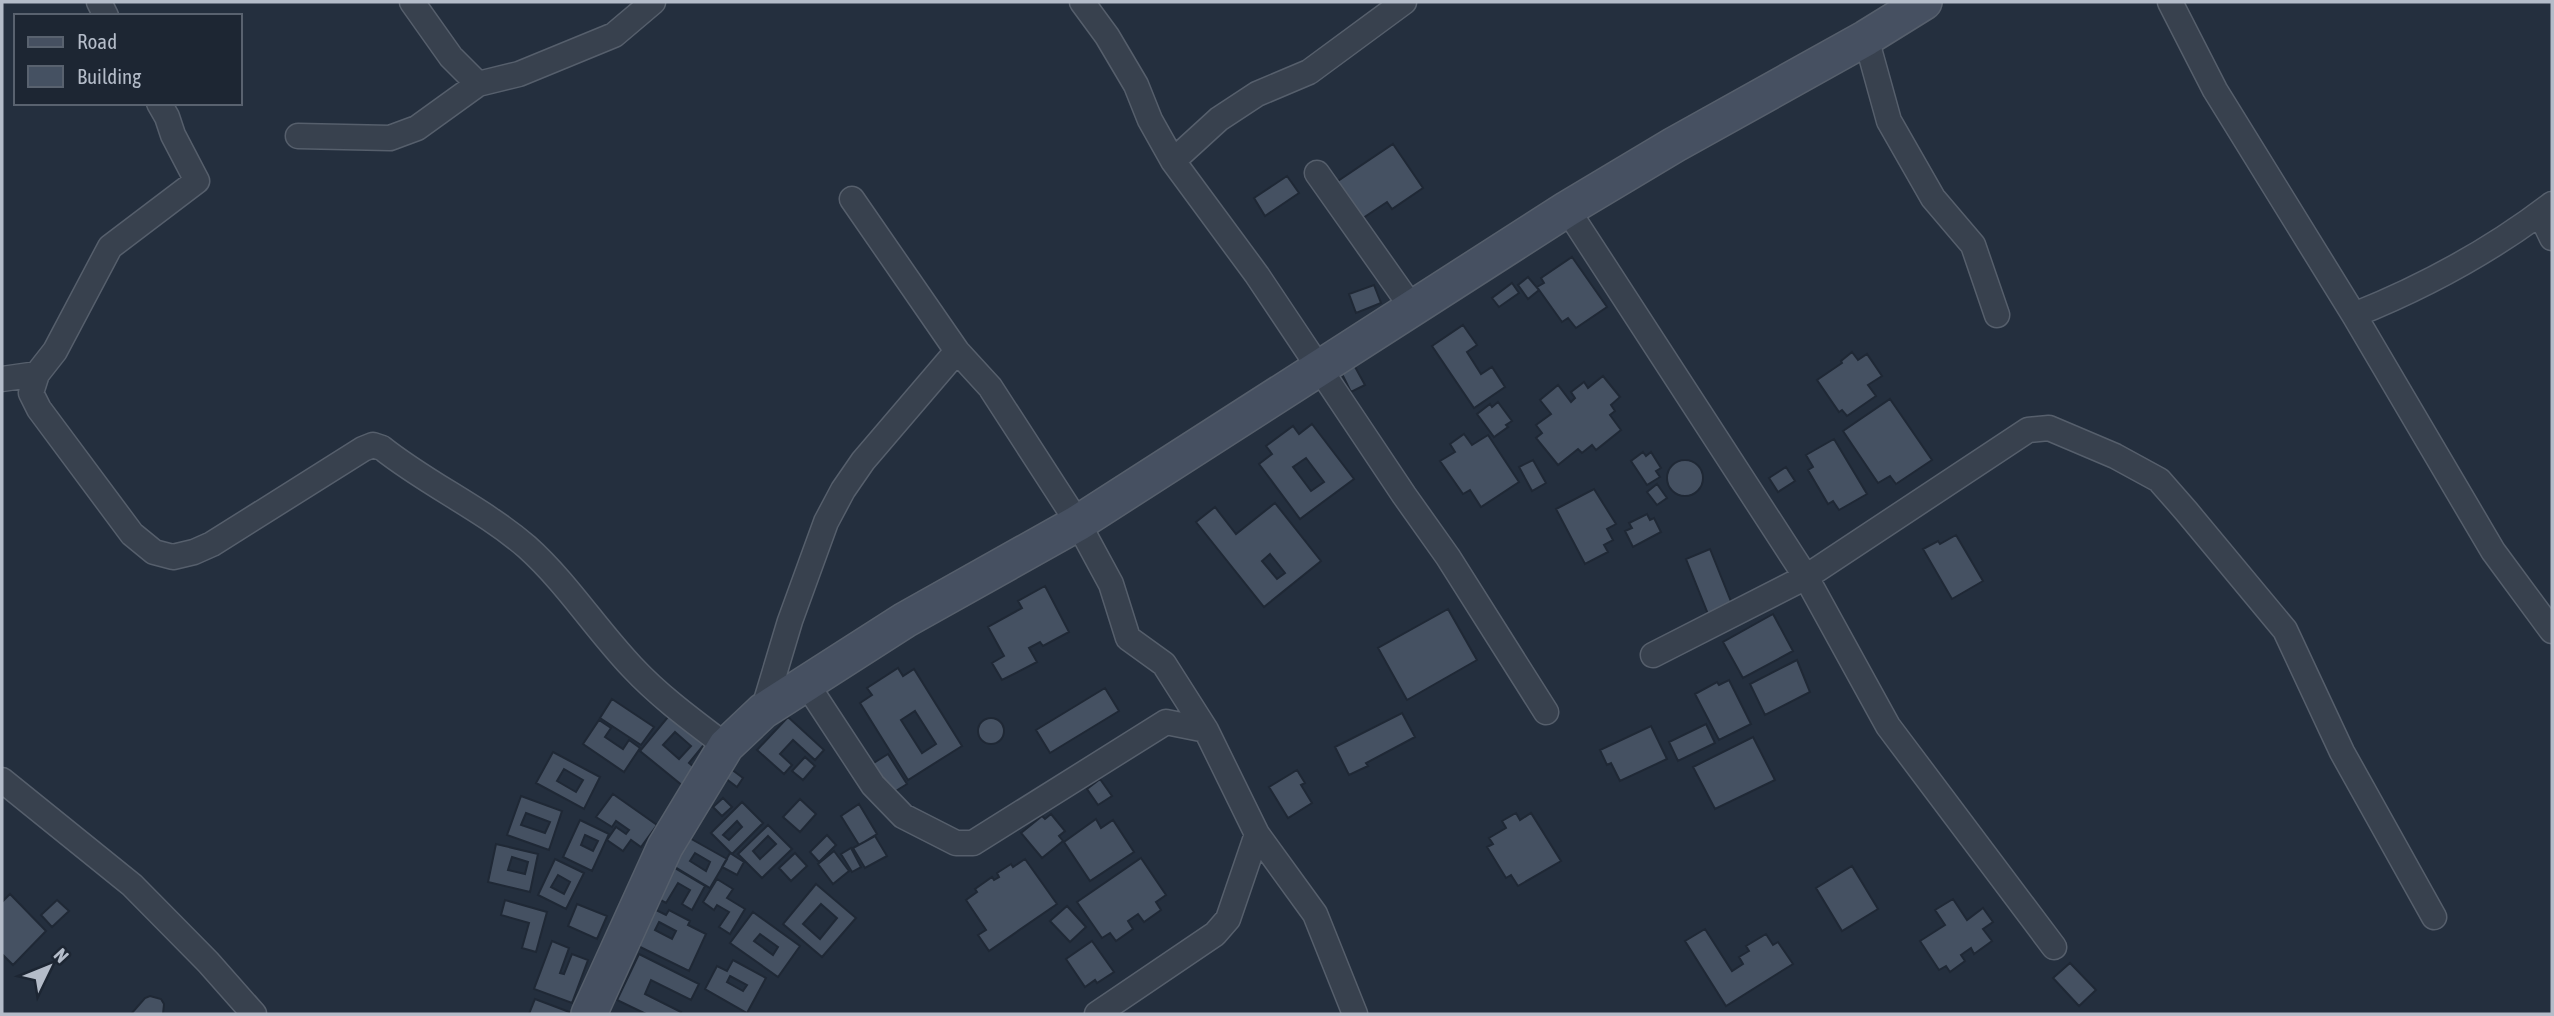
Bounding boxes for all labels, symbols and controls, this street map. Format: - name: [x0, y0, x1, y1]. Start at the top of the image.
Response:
- legend: [14, 14, 242, 105]
- text: Road: [77, 29, 117, 53]
- text: Building: [77, 64, 141, 88]
- north arrow: [14, 932, 84, 1002]
- text: N: [50, 944, 73, 967]

